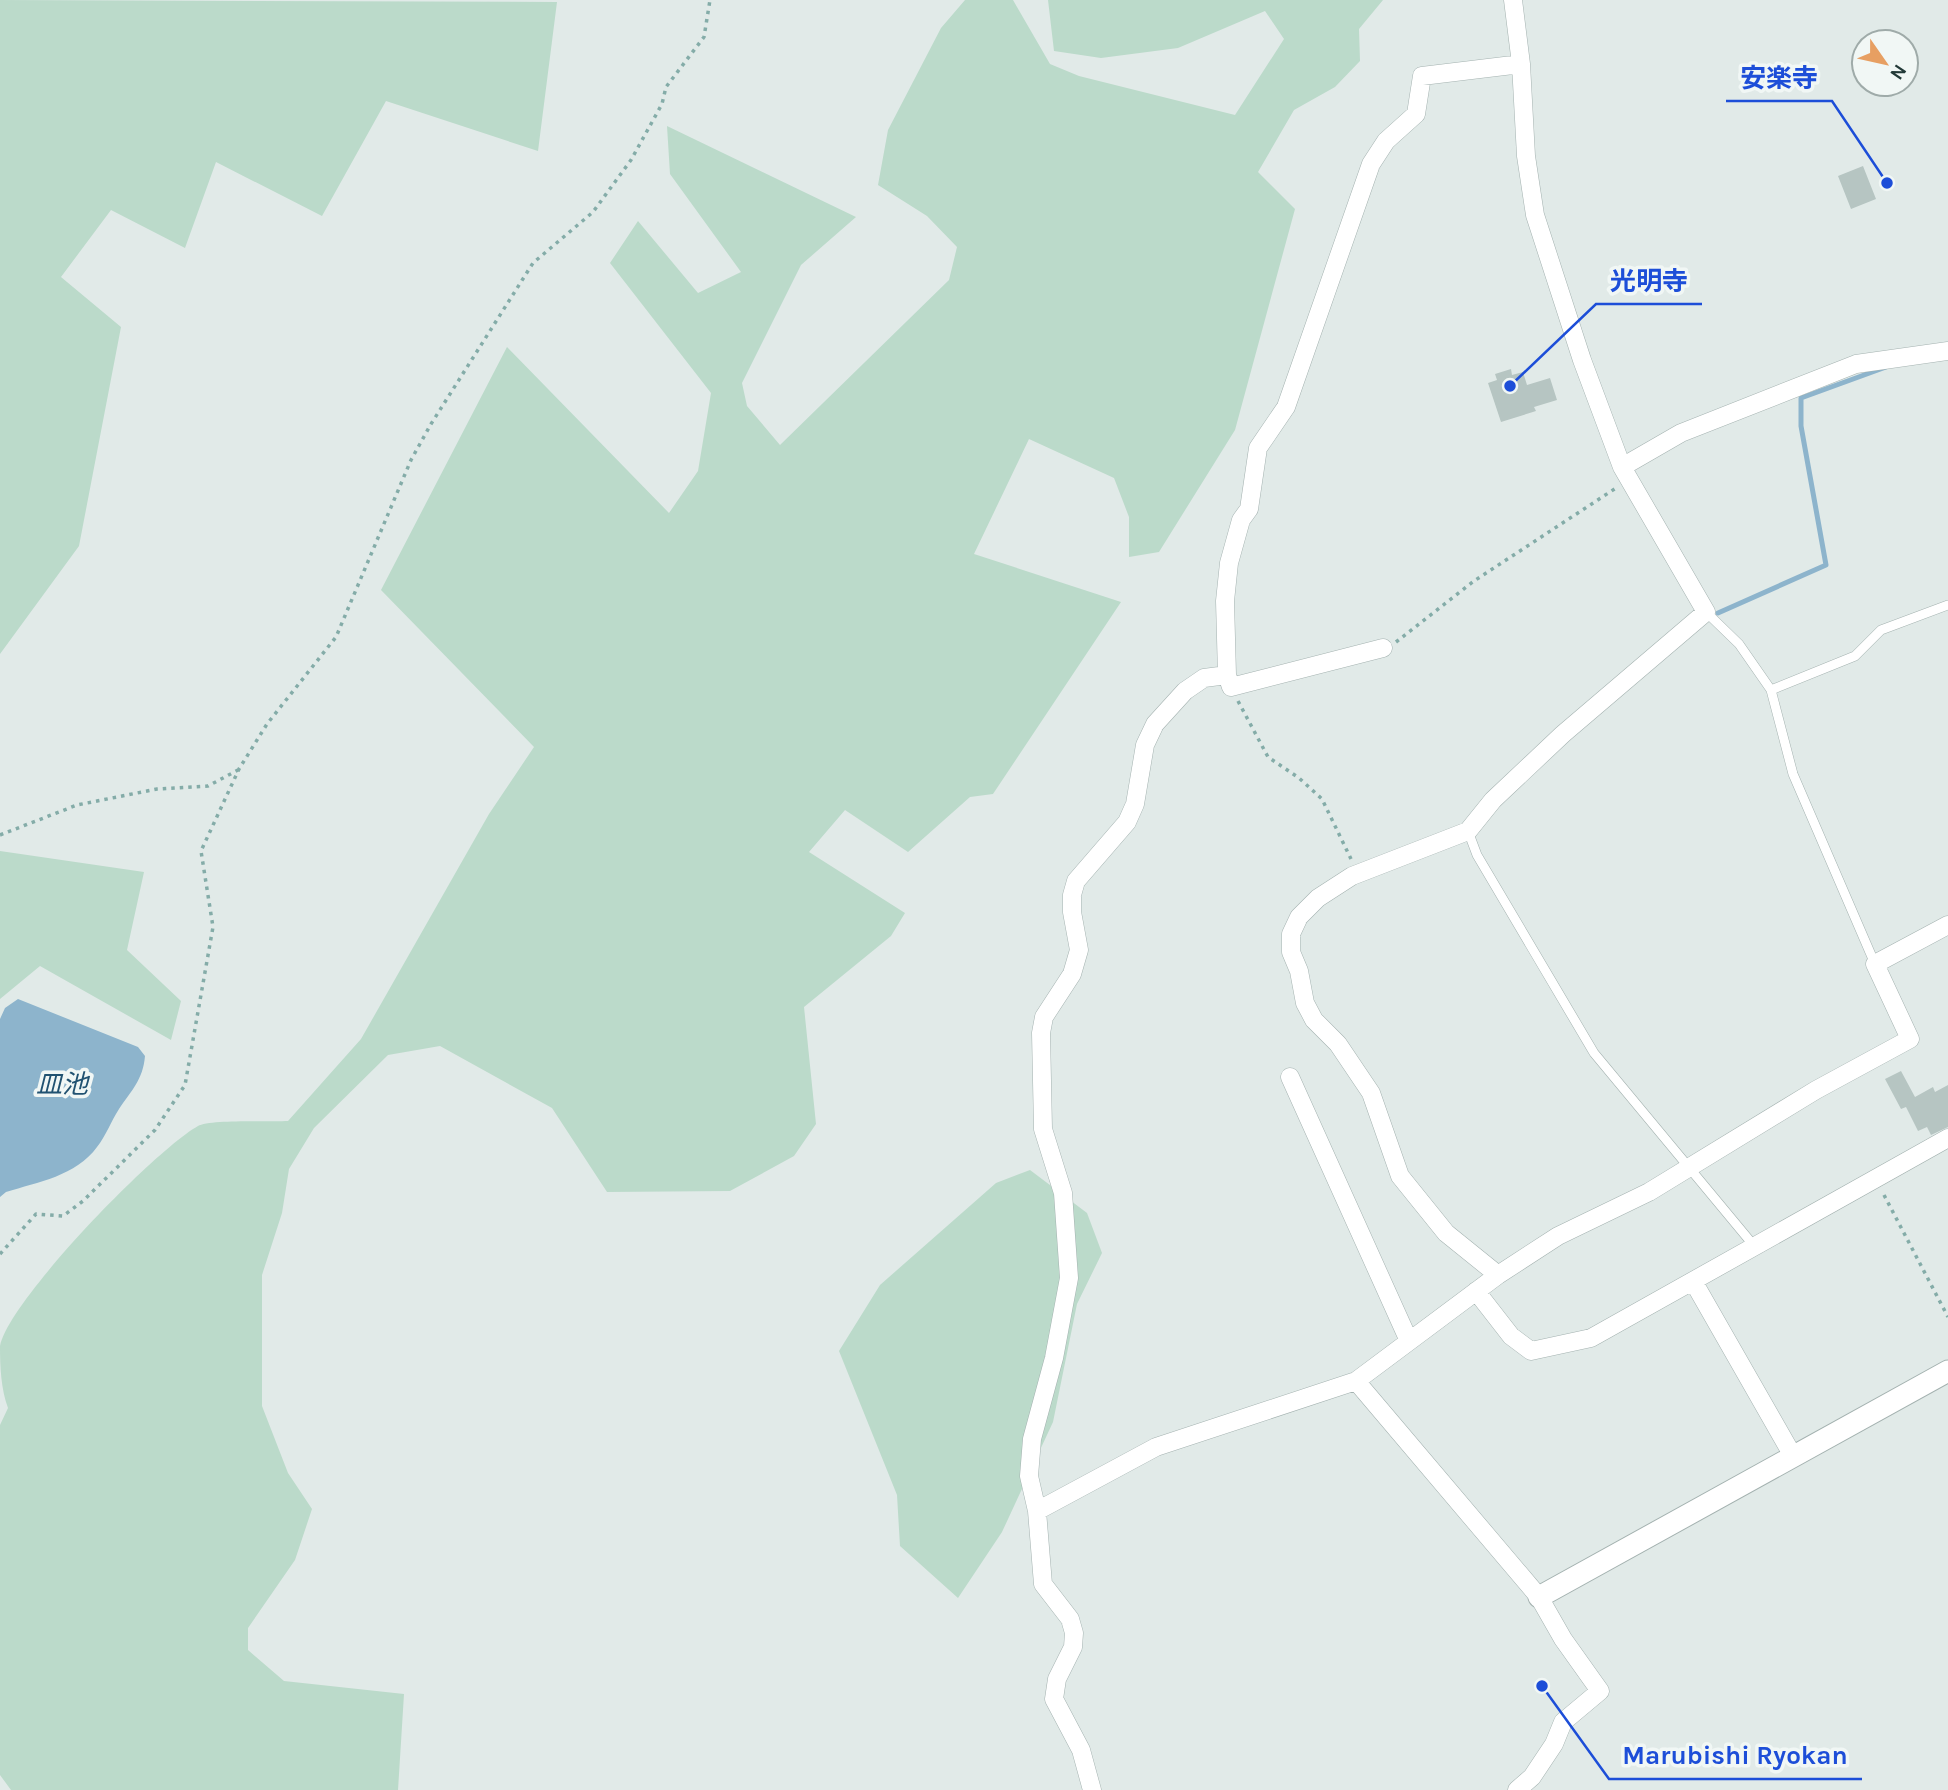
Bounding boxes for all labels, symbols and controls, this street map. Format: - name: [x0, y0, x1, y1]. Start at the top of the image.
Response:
- north arrow: [1850, 28, 1920, 98]
- callout: 安楽寺: [1726, 54, 1832, 101]
- text: N: [1885, 60, 1911, 84]
- text: 安楽寺: [1740, 63, 1818, 94]
- callout: 光明寺: [1596, 257, 1702, 304]
- text: 光明寺: [1610, 266, 1688, 297]
- water label: 皿池: [36, 1069, 91, 1100]
- callout: Marubishi Ryokan: [1609, 1732, 1862, 1779]
- text: Marubishi Ryokan: [1622, 1740, 1848, 1771]

